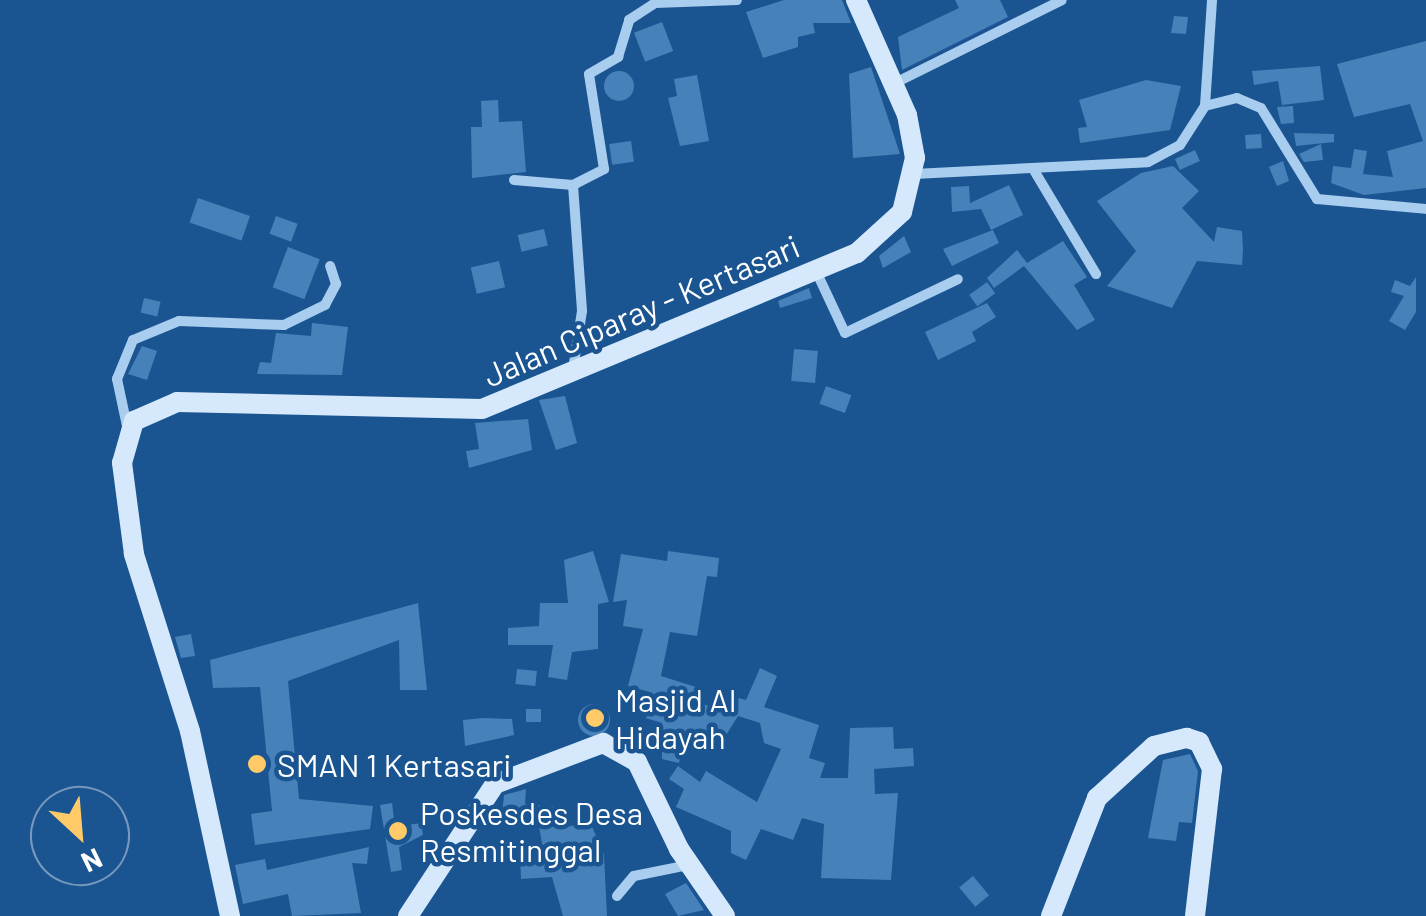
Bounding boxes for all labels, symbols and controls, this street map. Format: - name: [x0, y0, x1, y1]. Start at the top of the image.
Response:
- street label: Jalan Ciparay - Kertasari: [477, 226, 805, 394]
- place label: Masjid Al Hidayah: [615, 681, 736, 756]
- marker: Masjid Al Hidayah: [584, 707, 606, 729]
- place label: SMAN 1 Kertasari: [277, 745, 511, 783]
- marker: SMAN 1 Kertasari: [246, 753, 268, 775]
- north arrow: [30, 786, 130, 886]
- place label: Poskesdes Desa Resmitinggal: [420, 794, 643, 869]
- marker: Poskesdes Desa Resmitinggal: [385, 818, 411, 844]
- text: N: [76, 842, 108, 881]

